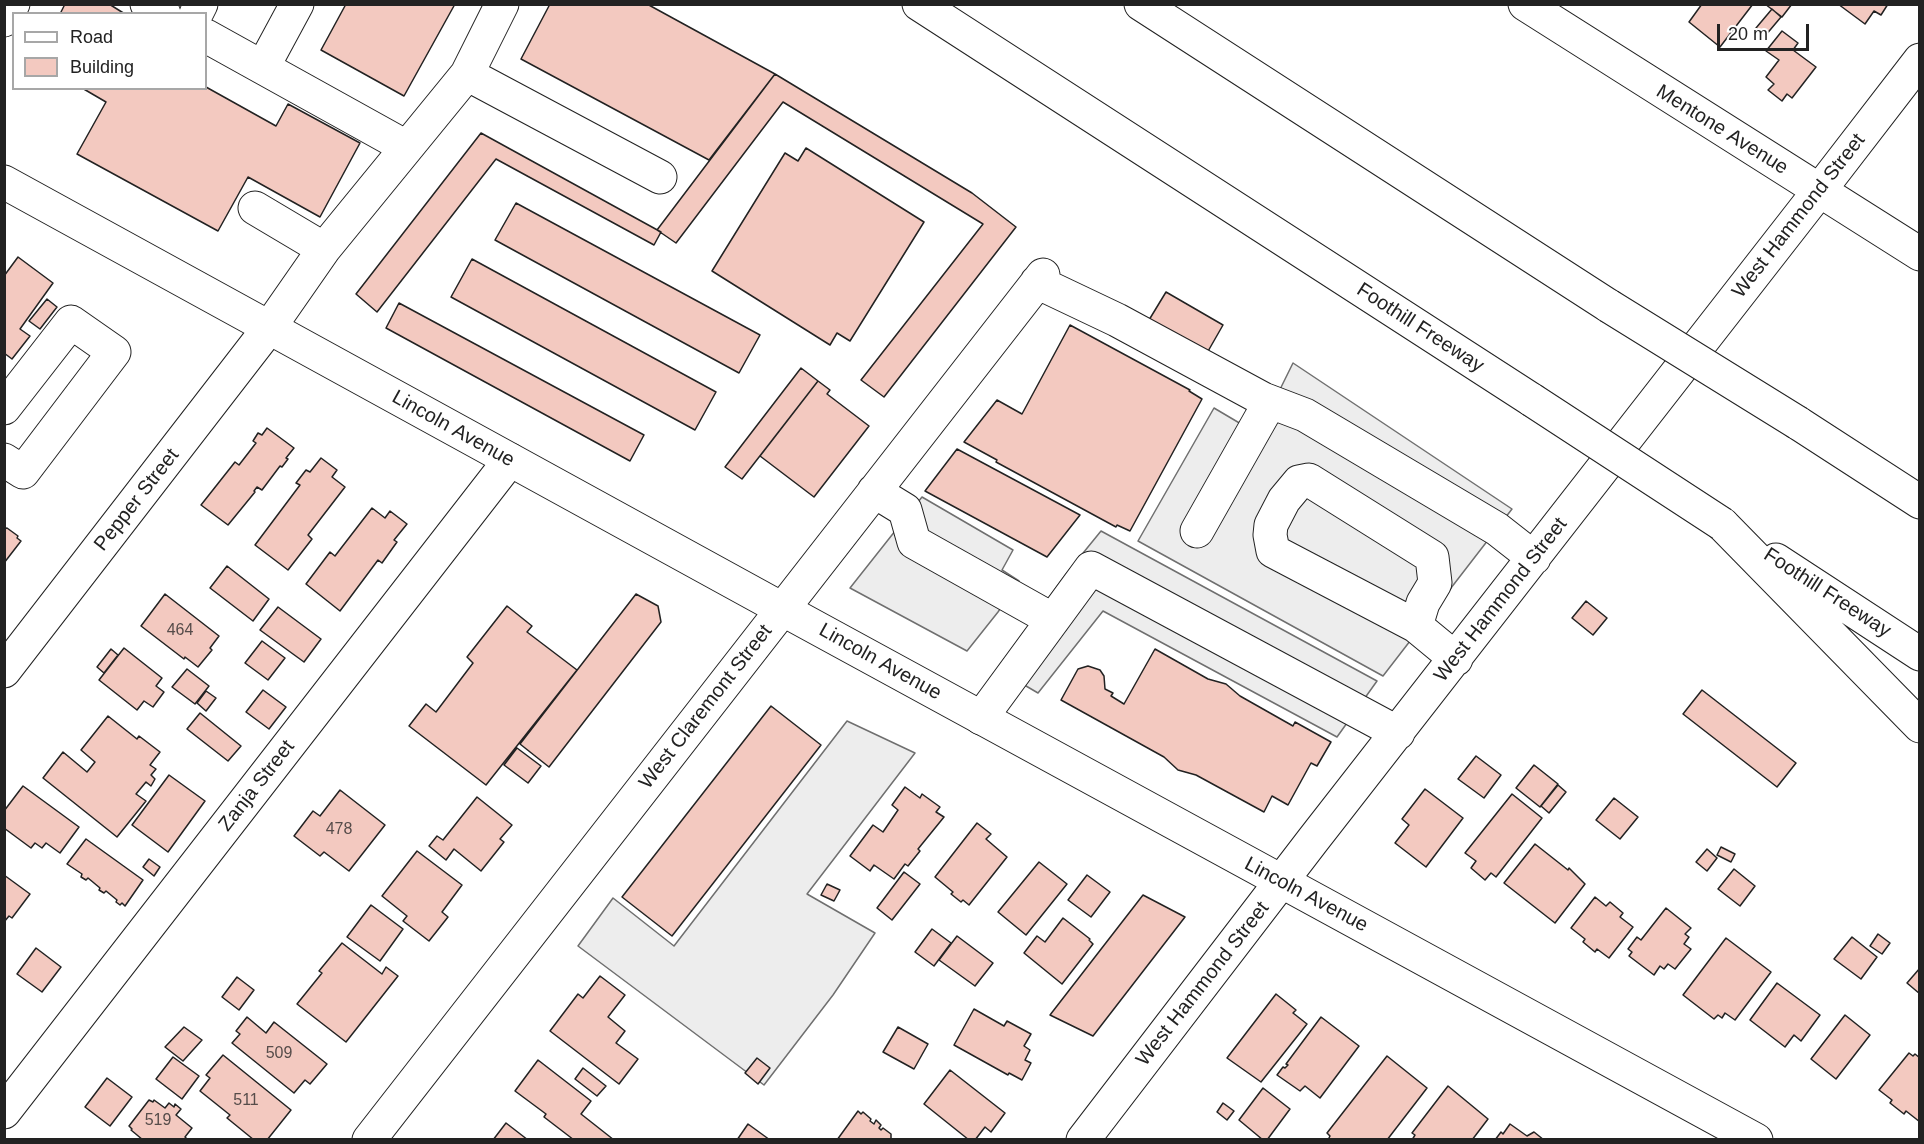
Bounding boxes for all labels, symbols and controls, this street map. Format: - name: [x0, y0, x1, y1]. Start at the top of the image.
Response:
- legend: [12, 12, 207, 90]
- scale bar: [1720, 12, 1812, 50]
- text: 20 m: [1728, 24, 1768, 44]
- text: Road: [70, 27, 113, 47]
- text: Building: [70, 57, 134, 77]
- street label: Mentone Avenue: [1652, 80, 1792, 180]
- street label: West Hammond Street: [1727, 129, 1871, 303]
- street label: Foothill Freeway: [1352, 278, 1488, 378]
- street label: Lincoln Avenue: [388, 385, 518, 473]
- street label: Pepper Street: [90, 444, 184, 556]
- street label: West Hammond Street: [1429, 513, 1573, 687]
- street label: Foothill Freeway: [1759, 543, 1895, 643]
- street label: Lincoln Avenue: [815, 618, 945, 706]
- street label: West Claremont Street: [634, 620, 778, 794]
- house number: 464: [167, 621, 193, 641]
- street label: Zanja Street: [214, 736, 300, 836]
- house number: 478: [326, 820, 352, 840]
- street label: Lincoln Avenue: [1240, 852, 1372, 938]
- street label: West Hammond Street: [1131, 897, 1275, 1071]
- house number: 509: [266, 1044, 292, 1064]
- house number: 511: [233, 1091, 259, 1111]
- house number: 519: [145, 1111, 171, 1131]

